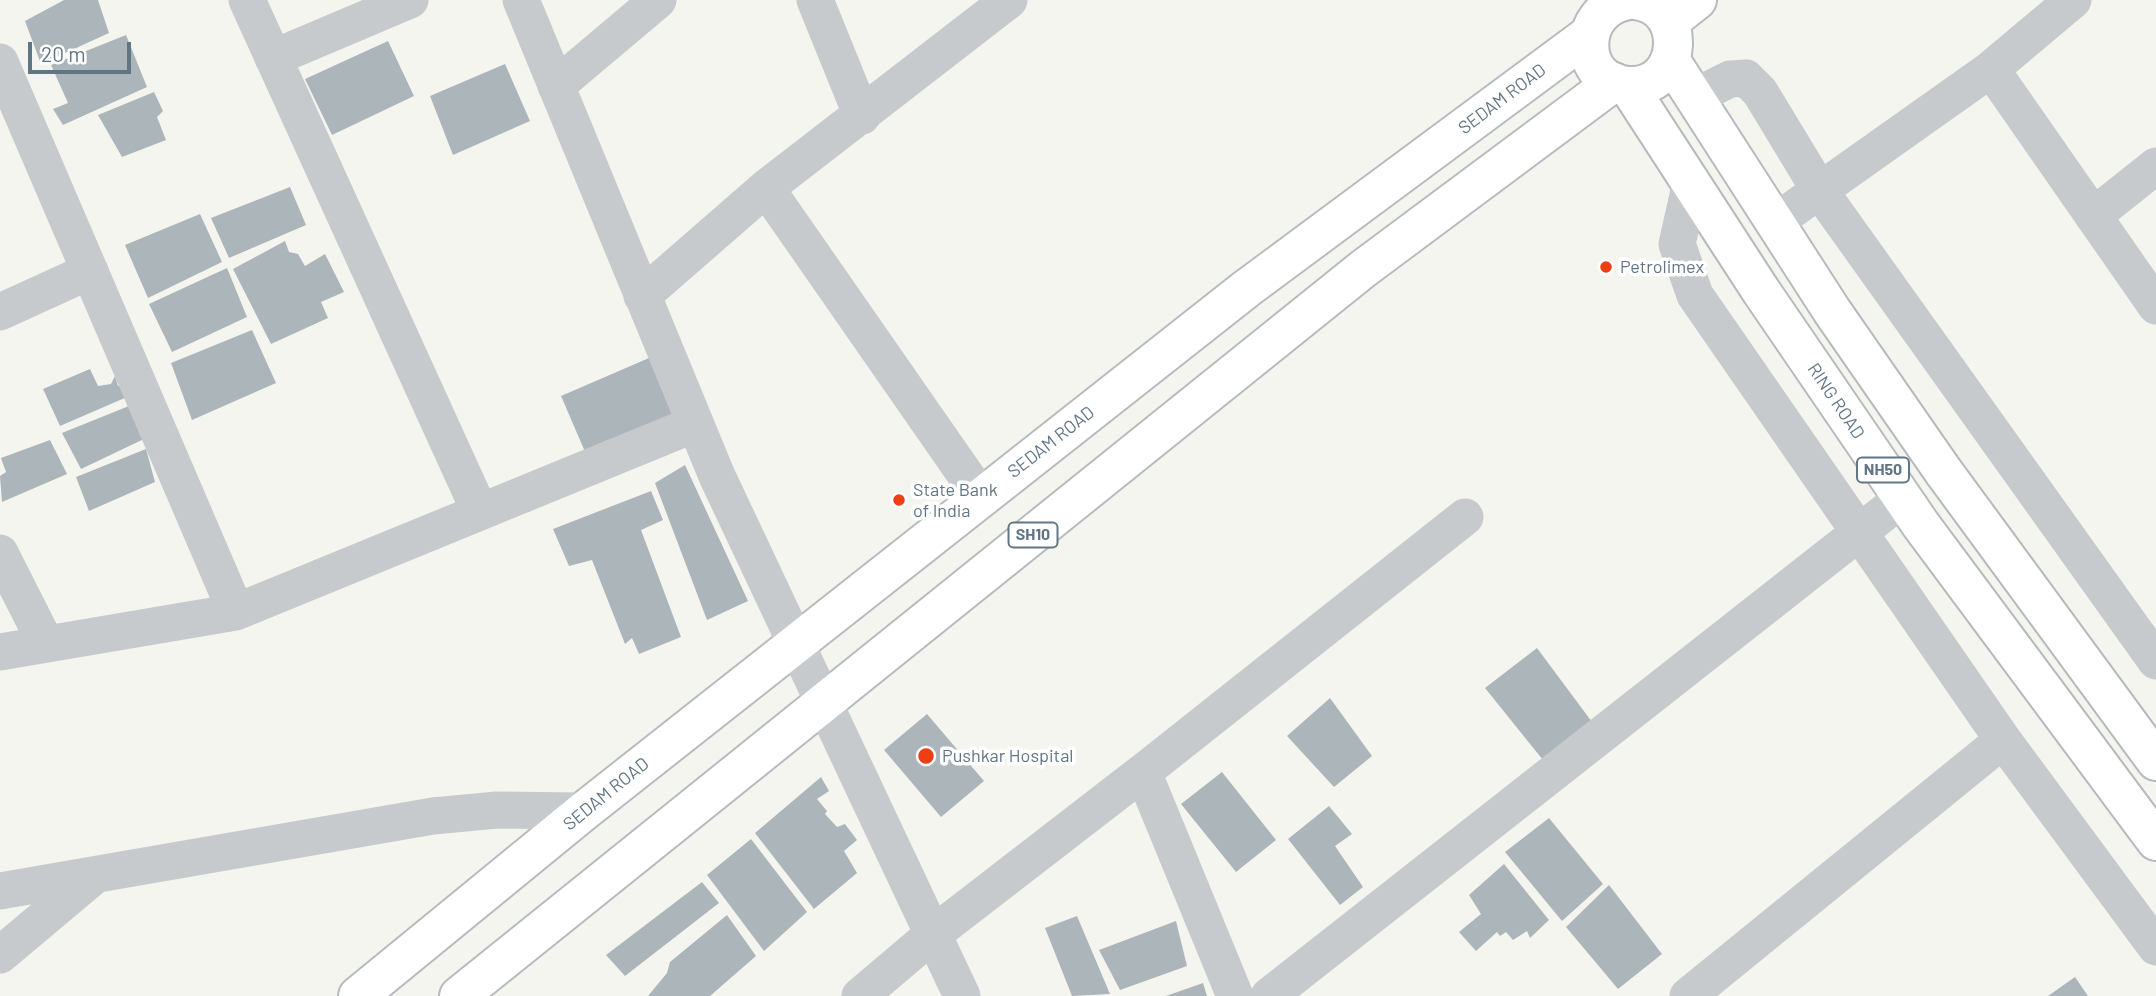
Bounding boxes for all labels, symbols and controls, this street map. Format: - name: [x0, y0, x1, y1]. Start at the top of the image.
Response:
- scale bar: [32, 28, 135, 72]
- text: 20 m: [41, 41, 86, 66]
- street label: SEDAM ROAD: [1454, 59, 1550, 139]
- place label: Petrolimex: [1620, 256, 1704, 278]
- marker: Petrolimex: [1598, 259, 1614, 275]
- street label: RING ROAD: [1803, 359, 1869, 443]
- street label: SEDAM ROAD: [1003, 402, 1099, 482]
- road number: NH50: [1857, 457, 1909, 482]
- place label: State Bank of India: [913, 479, 998, 522]
- marker: State Bank of India: [891, 492, 907, 508]
- road number: SH10: [1009, 522, 1058, 548]
- place label: Pushkar Hospital: [942, 745, 1074, 767]
- marker: Pushkar Hospital: [916, 746, 936, 766]
- street label: SEDAM ROAD: [559, 753, 653, 835]

